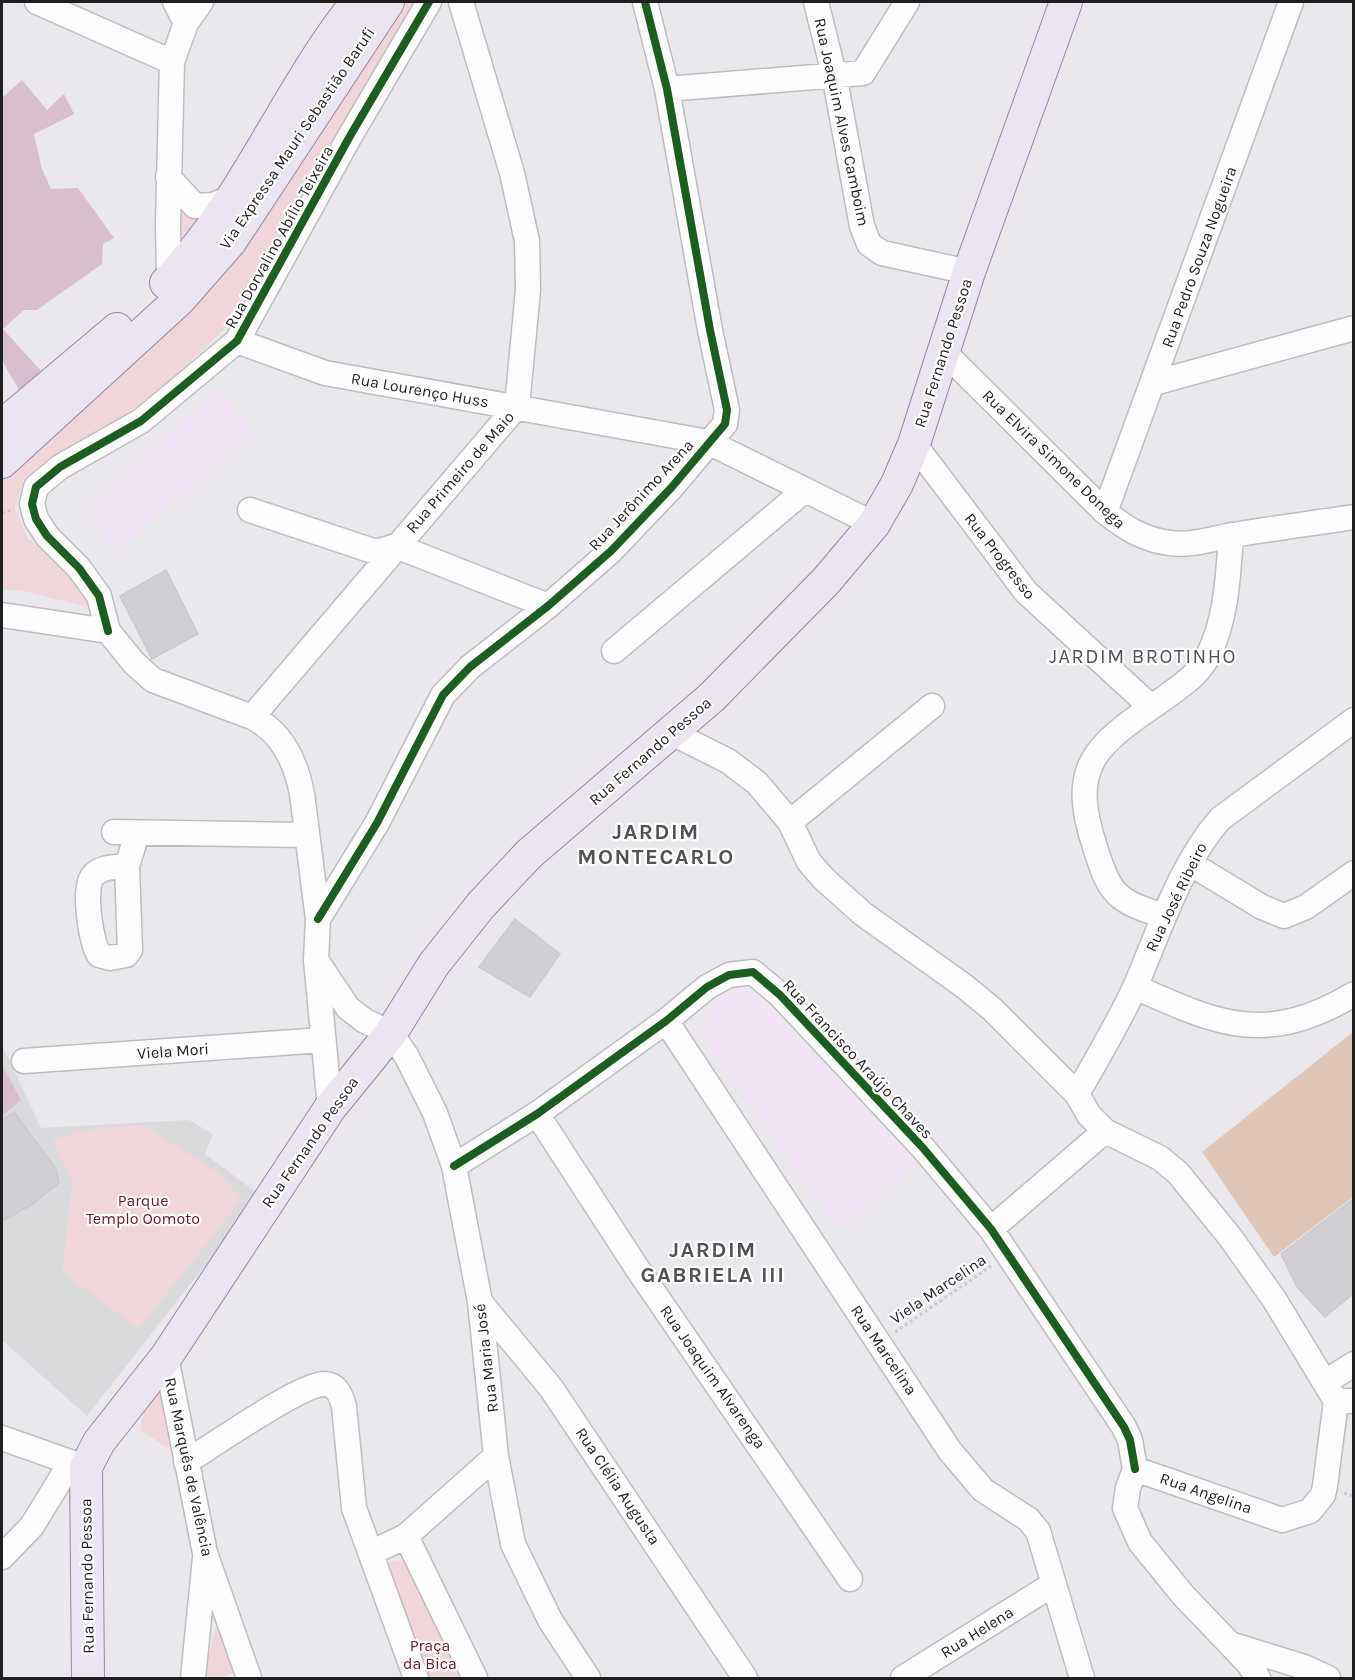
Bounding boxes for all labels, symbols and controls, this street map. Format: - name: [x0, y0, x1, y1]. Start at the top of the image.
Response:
- street label: Rua Joaquim Alves Camboim: [811, 16, 873, 228]
- street label: Via Expressa Mauri Sebastião Barufi: [215, 23, 379, 253]
- street label: Rua Dorvalino Abílio Teixeira: [221, 142, 337, 332]
- street label: Rua Pedro Souza Nogueira: [1157, 164, 1241, 350]
- street label: Rua Fernando Pessoa: [910, 276, 976, 430]
- street label: Rua Lourenço Huss: [350, 369, 490, 411]
- street label: Rua Elvira Simone Donega: [978, 386, 1130, 532]
- street label: Rua Primeiro de Maio: [402, 407, 518, 537]
- street label: Rua Jerônimo Arena: [585, 436, 697, 554]
- street label: Rua Progresso: [960, 509, 1040, 603]
- district label: JARDIM BROTINHO: [1049, 645, 1237, 668]
- street label: Rua Fernando Pessoa: [585, 693, 715, 809]
- district label: JARDIM MONTECARLO: [577, 819, 735, 870]
- street label: Rua José Ribeiro: [1141, 839, 1211, 955]
- street label: Rua Francisco Araújo Chaves: [779, 975, 937, 1143]
- street label: Viela Mori: [136, 1039, 210, 1063]
- street label: Rua Fernando Pessoa: [258, 1073, 362, 1211]
- park label: Parque Templo Oomoto: [86, 1191, 200, 1228]
- district label: JARDIM GABRIELA III: [641, 1237, 785, 1288]
- street label: Viela Marcelina: [887, 1250, 989, 1328]
- street label: Rua Marcelina: [847, 1301, 921, 1399]
- street label: Rua Joaquim Alvarenga: [656, 1302, 770, 1452]
- street label: Rua Maria José: [470, 1303, 502, 1413]
- street label: Rua Marquês de Valência: [161, 1376, 217, 1558]
- street label: Rua Clélia Augusta: [572, 1424, 664, 1548]
- street label: Rua Angelina: [1158, 1468, 1254, 1518]
- street label: Rua Fernando Pessoa: [76, 1498, 98, 1654]
- street label: Rua Helena: [937, 1602, 1017, 1662]
- park label: Praça da Bica: [403, 1636, 457, 1673]

